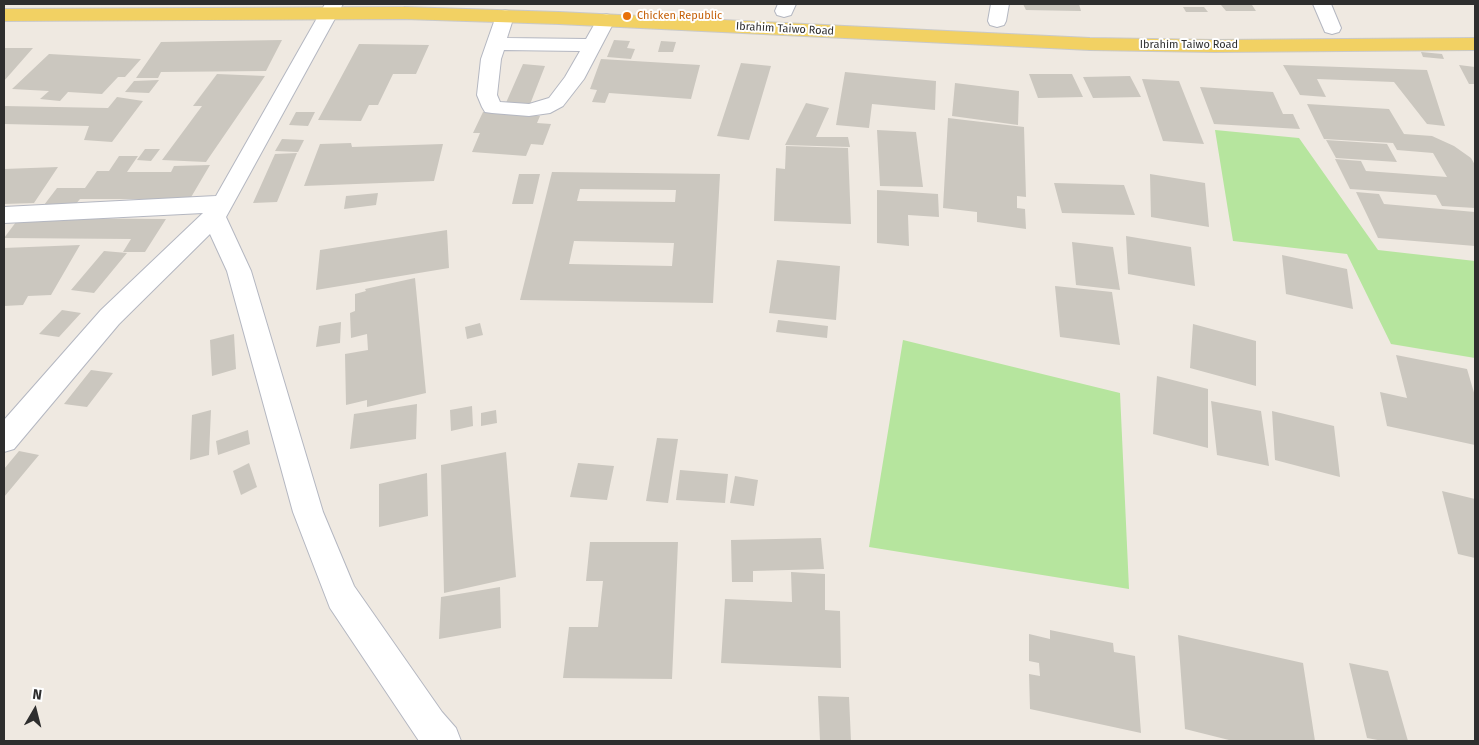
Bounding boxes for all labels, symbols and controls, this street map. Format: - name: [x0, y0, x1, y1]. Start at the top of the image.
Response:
- place label: Chicken Republic: [637, 9, 722, 23]
- marker: Chicken Republic: [621, 10, 633, 22]
- street label: Ibrahim Taiwo Road: [736, 20, 834, 38]
- street label: Ibrahim Taiwo Road: [1140, 38, 1238, 52]
- north arrow: [10, 685, 60, 735]
- text: N: [31, 686, 43, 704]

